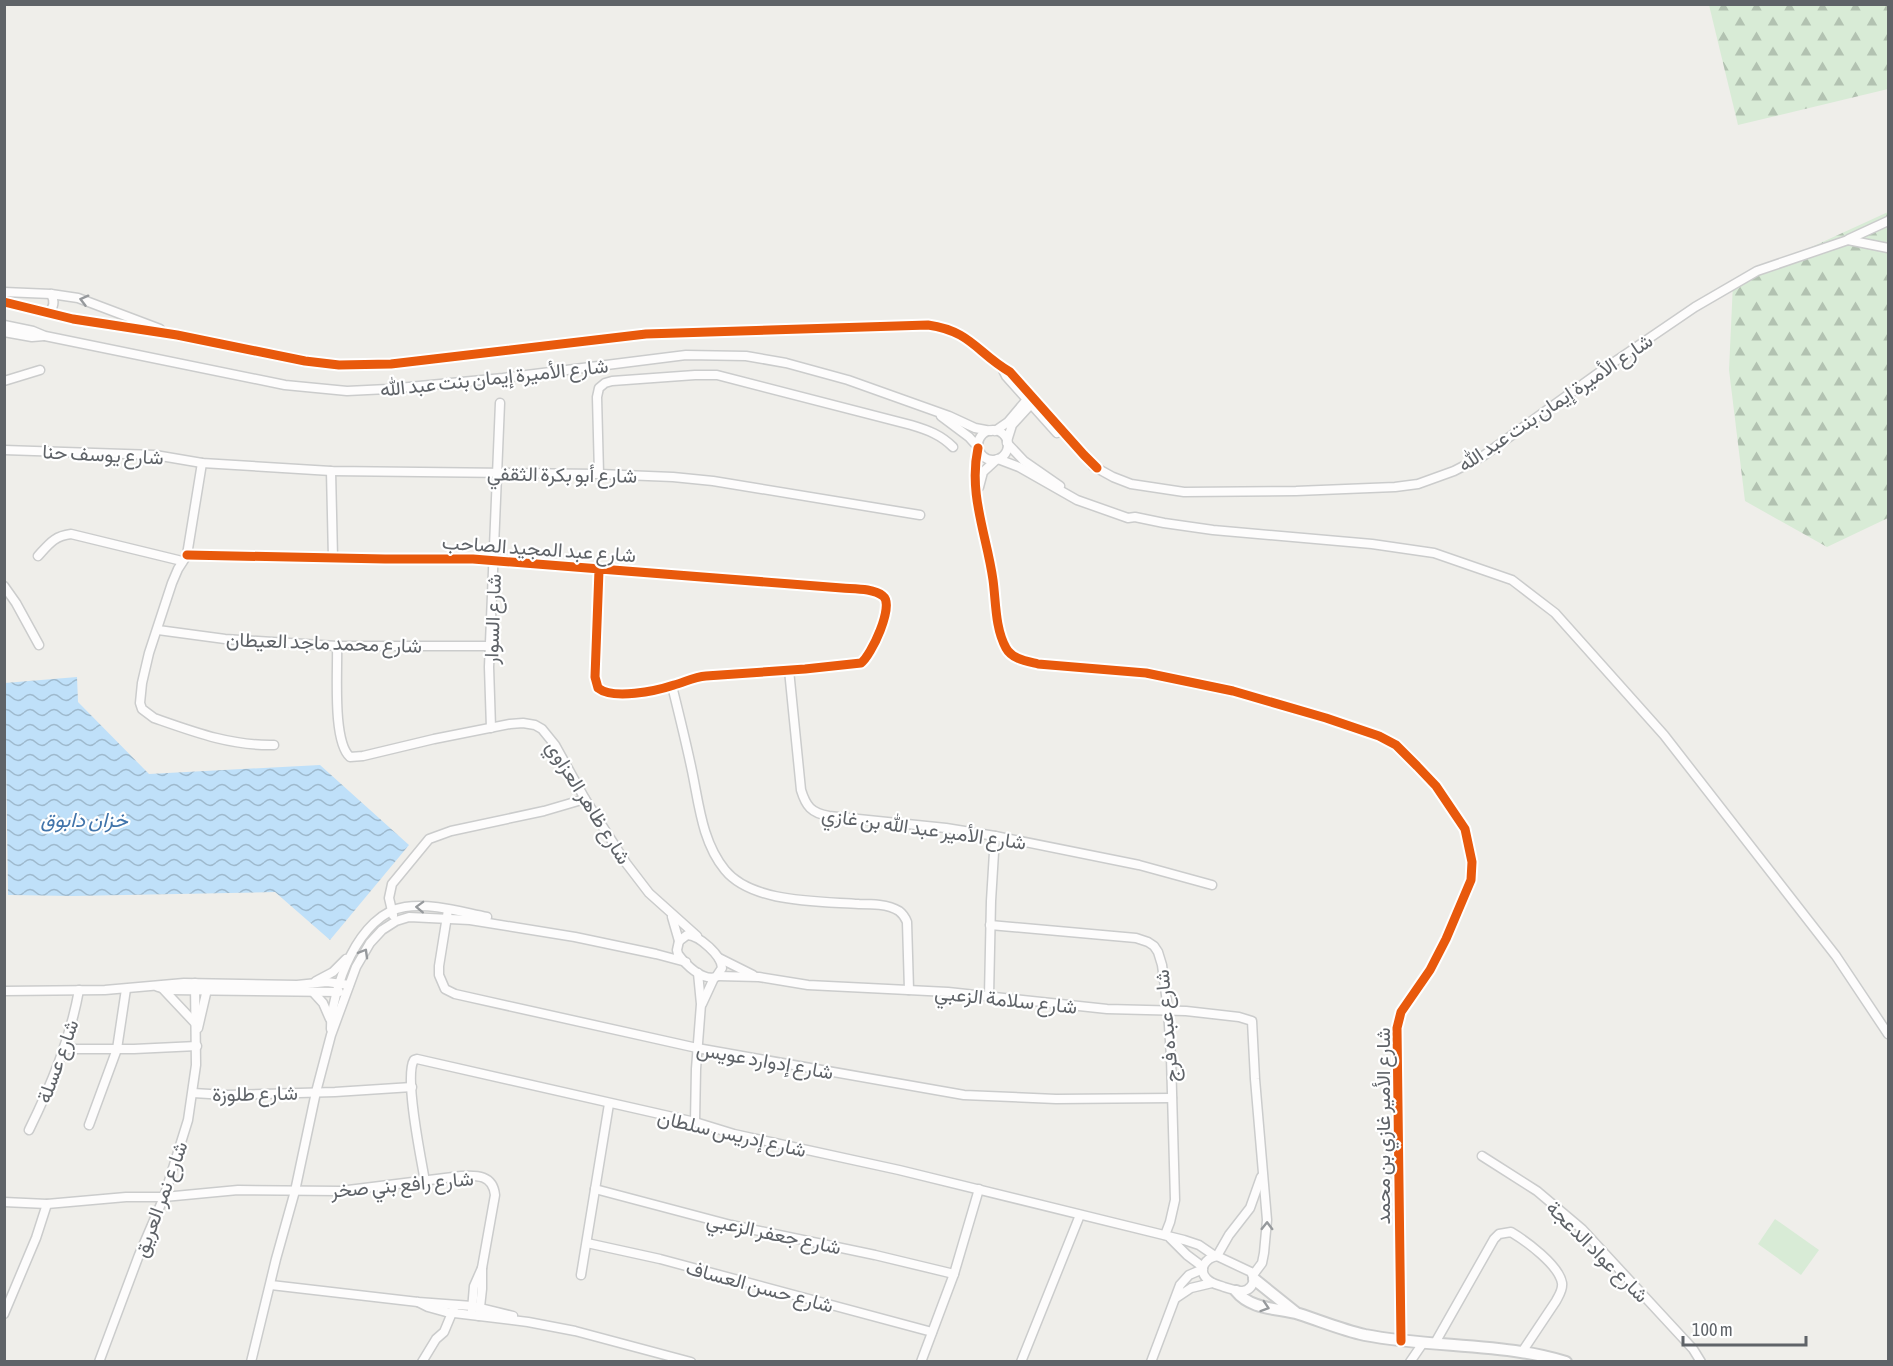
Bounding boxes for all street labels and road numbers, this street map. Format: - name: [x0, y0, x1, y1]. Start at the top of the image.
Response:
- street label: شارع الأميرة إيمان بنت عبد الله: [1453, 328, 1658, 478]
- street label: شارع الأميرة إيمان بنت عبد الله: [379, 354, 610, 403]
- street label: شارع يوسف حنا: [42, 439, 164, 472]
- street label: شارع أبو بكرة الثقفي: [487, 461, 637, 493]
- street label: شارع عبد المجيد الصاحب: [441, 530, 637, 569]
- street label: شارع السوار: [479, 573, 508, 666]
- street label: شارع محمد ماجد العيطان: [225, 627, 422, 660]
- street label: شارع ظاهر العزاوي: [537, 736, 636, 871]
- street label: شارع الأمير عبد الله بن غازي: [819, 802, 1028, 860]
- street label: شارع عبده فرج: [1150, 968, 1185, 1083]
- street label: شارع سلامة الزعبي: [933, 980, 1078, 1024]
- street label: شارع عسلة: [31, 1016, 86, 1107]
- street label: شارع الأمير غازي بن محمد: [1371, 1028, 1400, 1224]
- street label: شارع إدوارد عويس: [694, 1037, 835, 1086]
- street label: شارع طلوزة: [212, 1081, 298, 1108]
- street label: شارع إدريس سلطان: [655, 1105, 809, 1164]
- street label: شارع نمر العريق: [128, 1138, 194, 1261]
- street label: شارع رافع بني صخر: [329, 1166, 475, 1208]
- street label: شارع عواد الدعجة: [1540, 1195, 1654, 1309]
- street label: شارع جعفر الزعبي: [703, 1208, 843, 1264]
- street label: شارع حسن العساف: [683, 1255, 836, 1320]

